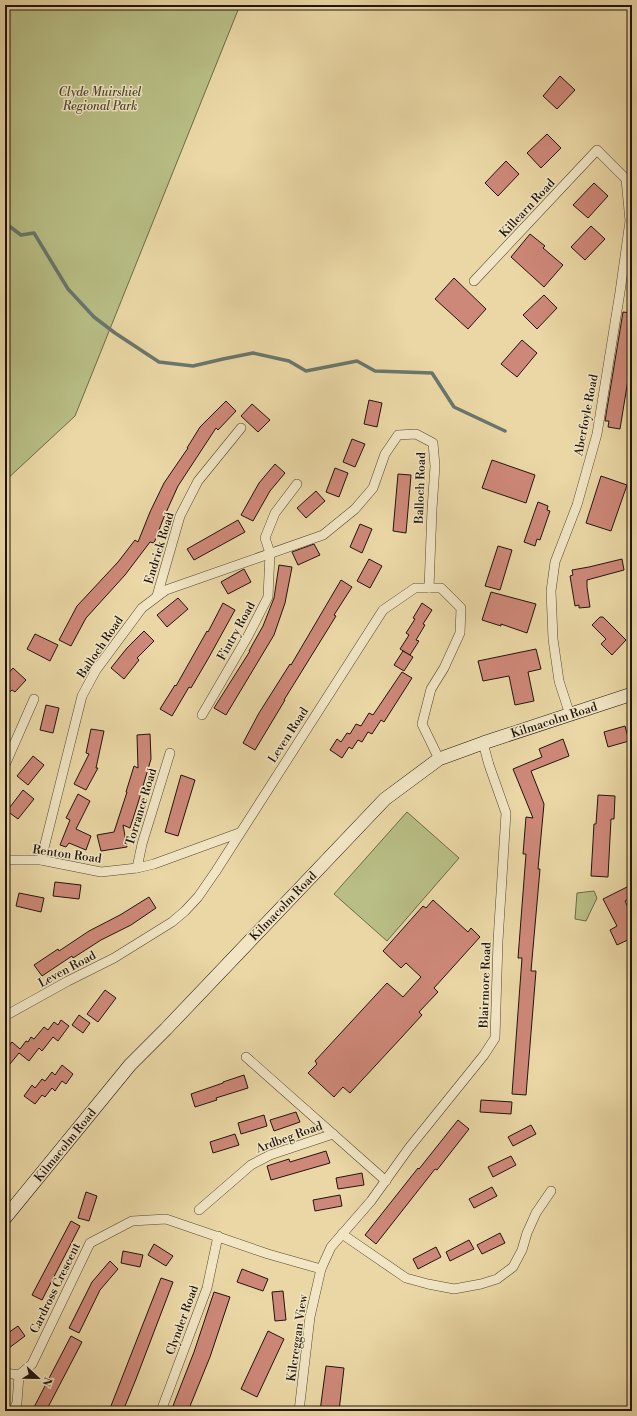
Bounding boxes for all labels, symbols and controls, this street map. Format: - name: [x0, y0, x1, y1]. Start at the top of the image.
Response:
- park label: Clyde Muirshiel Regional Park: [59, 85, 142, 114]
- street label: Killearn Road: [496, 176, 558, 241]
- street label: Aberfoyle Road: [571, 373, 602, 458]
- street label: Balloch Road: [412, 452, 429, 525]
- street label: Endrick Road: [141, 510, 178, 586]
- street label: Fintry Road: [214, 599, 259, 663]
- street label: Balloch Road: [74, 613, 127, 682]
- street label: Kilmacolm Road: [509, 699, 599, 742]
- street label: Leven Road: [265, 705, 312, 766]
- street label: Torrance Road: [123, 766, 160, 848]
- street label: Renton Road: [31, 842, 103, 867]
- street label: Kilmacolm Road: [247, 869, 320, 944]
- street label: Blairmore Road: [476, 942, 495, 1029]
- street label: Leven Road: [36, 948, 99, 991]
- street label: Kilmacolm Road: [31, 1105, 100, 1185]
- street label: Ardbeg Road: [253, 1118, 325, 1157]
- street label: Cardross Crescent: [27, 1240, 84, 1336]
- street label: Clynder Road: [163, 1283, 202, 1357]
- street label: Kilcreggan View: [284, 1293, 311, 1383]
- north arrow: [18, 1358, 58, 1398]
- text: N: [38, 1375, 54, 1388]

